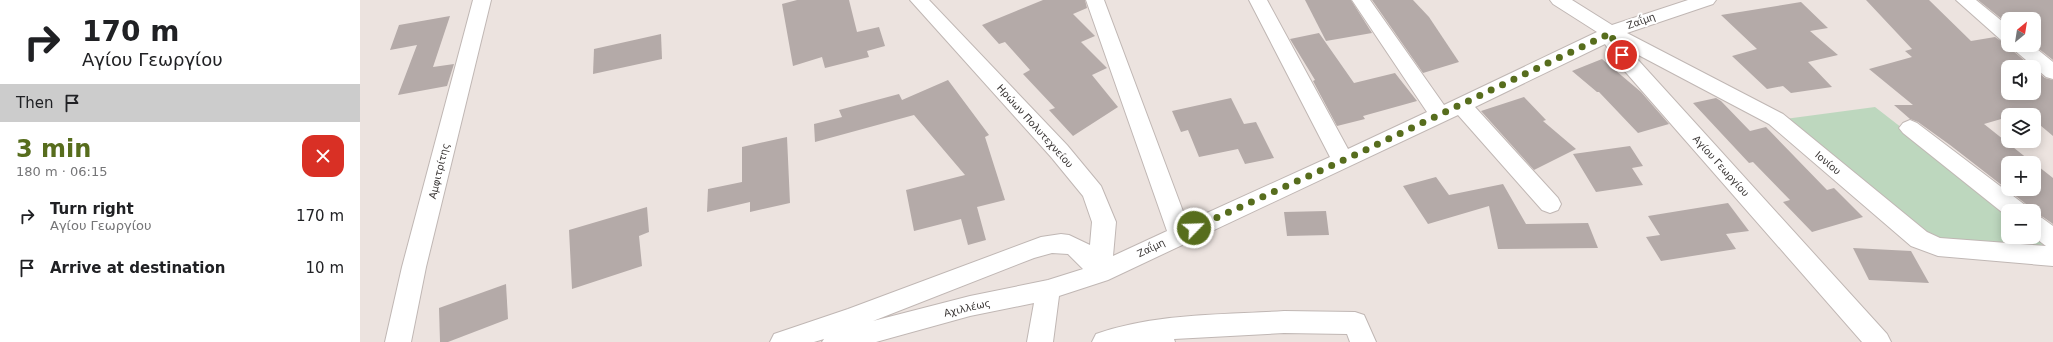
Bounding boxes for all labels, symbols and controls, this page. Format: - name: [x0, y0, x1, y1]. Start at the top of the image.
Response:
- street label: Ζαΐμη: [1625, 9, 1657, 31]
- north arrow: [2001, 12, 2041, 52]
- map controls: [2001, 12, 2041, 244]
- text: 170 m: [82, 15, 179, 48]
- icon: right: [16, 16, 68, 68]
- pin: [1605, 38, 1639, 72]
- icon: arrive: [1611, 44, 1633, 66]
- text: Αγίου Γεωργίου: [82, 49, 223, 70]
- button: sound: [2001, 60, 2041, 100]
- street label: Ηρώων Πολυτεχνείου: [995, 82, 1075, 170]
- icon: arrive: [61, 92, 83, 114]
- text: Then: [16, 94, 53, 112]
- button: layers: [2001, 108, 2041, 148]
- street label: Αγίου Γεωργίου: [1691, 133, 1751, 199]
- text: 3 min: [16, 135, 91, 163]
- button: close: [302, 135, 344, 177]
- street label: Αμφιτρίτης: [427, 142, 451, 200]
- street label: Ιονίου: [1813, 149, 1843, 177]
- button: +: [2001, 156, 2041, 196]
- text: 180 m · 06:15: [16, 164, 107, 179]
- text: Turn right: [50, 200, 134, 218]
- button: −: [2001, 204, 2041, 244]
- icon: right: [16, 205, 38, 227]
- text: 170 m: [296, 207, 344, 225]
- position arrow: [1173, 207, 1215, 249]
- text: Αγίου Γεωργίου: [50, 218, 152, 233]
- street label: Ζαΐμη: [1134, 235, 1167, 259]
- icon: arrive: [16, 257, 38, 279]
- text: Arrive at destination: [50, 259, 225, 277]
- text: 10 m: [306, 259, 344, 277]
- street label: Αχιλλέως: [943, 297, 991, 319]

